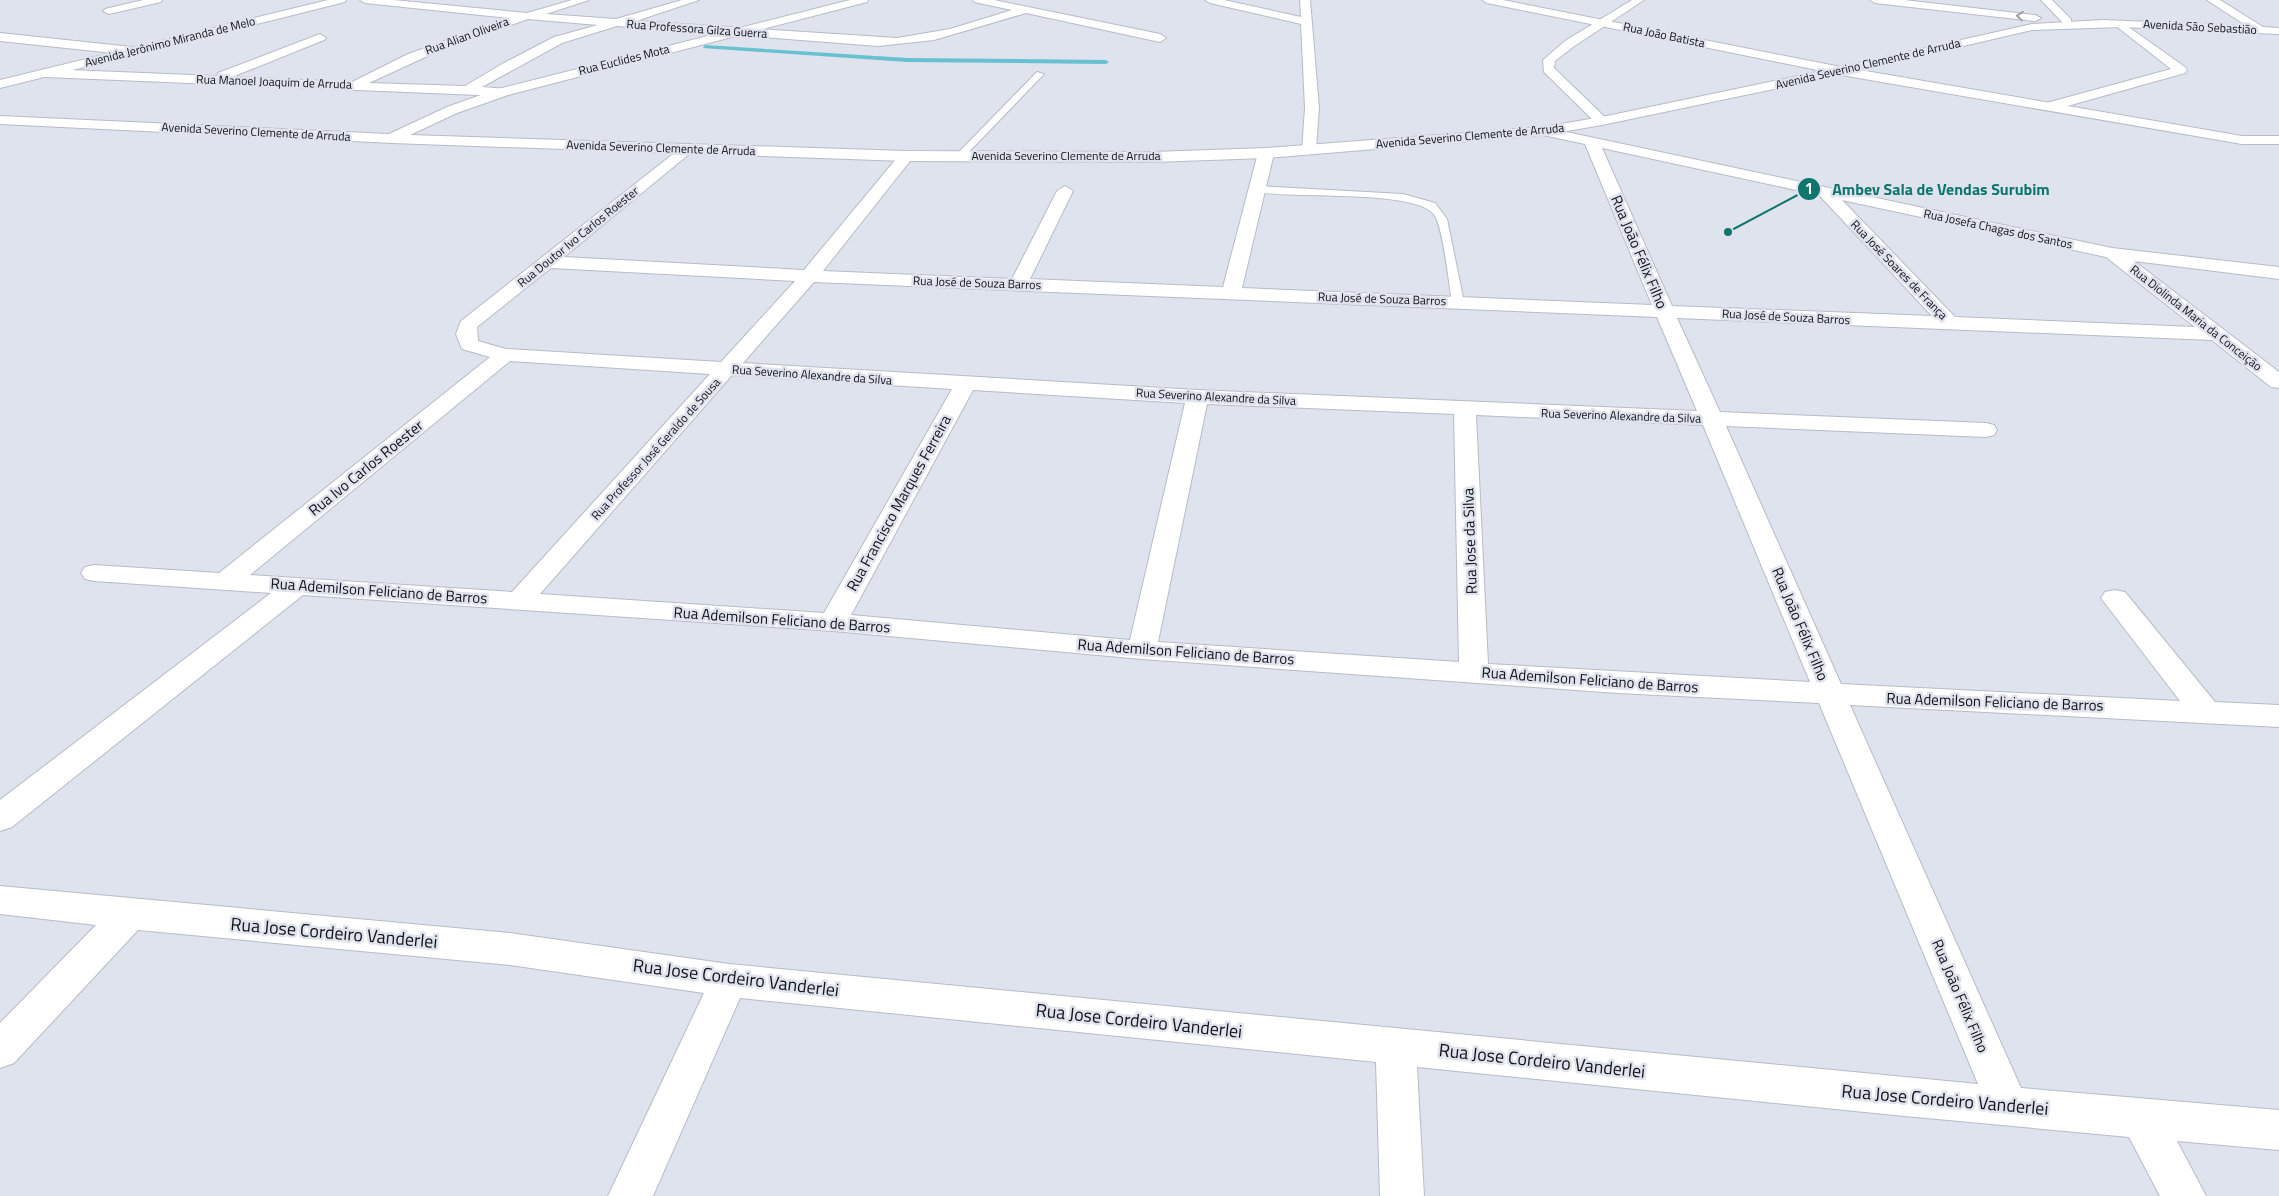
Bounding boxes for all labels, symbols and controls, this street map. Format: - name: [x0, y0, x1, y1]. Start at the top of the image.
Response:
- street label: Avenida Jerônimo Miranda de Melo: [83, 11, 257, 72]
- one-way arrow: [2015, 11, 2023, 22]
- street label: Rua Alian Oliveira: [422, 12, 511, 59]
- street label: Rua Professora Gilza Guerra: [626, 14, 768, 43]
- street label: Avenida São Sebastião: [2143, 14, 2257, 39]
- street label: Rua João Batista: [1621, 17, 1707, 52]
- street label: Avenida Severino Clemente de Arruda: [1774, 33, 1962, 94]
- street label: Rua Euclides Mota: [576, 39, 671, 80]
- street label: Rua Manoel Joaquim de Arruda: [196, 69, 352, 94]
- street label: Avenida Severino Clemente de Arruda: [161, 117, 351, 146]
- street label: Avenida Severino Clemente de Arruda: [1375, 118, 1565, 153]
- street label: Avenida Severino Clemente de Arruda: [566, 135, 756, 160]
- street label: Avenida Severino Clemente de Arruda: [971, 146, 1161, 165]
- callout: Ambev Sala de Vendas Surubim: [1797, 174, 2059, 205]
- text: 1: [1805, 177, 1813, 200]
- text: Ambev Sala de Vendas Surubim: [1832, 177, 2050, 201]
- street label: Rua Doutor Ivo Carlos Roester: [513, 182, 643, 292]
- street label: Rua João Félix Filho: [1605, 191, 1674, 312]
- street label: Rua Josefa Chagas dos Santos: [1922, 203, 2075, 254]
- street label: Rua José Soares de França: [1846, 215, 1952, 324]
- street label: Rua Diolinda Maria da Conceição: [2126, 260, 2266, 375]
- street label: Rua José de Souza Barros: [913, 271, 1042, 294]
- street label: Rua José de Souza Barros: [1318, 287, 1447, 310]
- street label: Rua José de Souza Barros: [1721, 304, 1851, 329]
- street label: Rua Severino Alexandre da Silva: [731, 359, 893, 390]
- street label: Rua Professor José Geraldo de Sousa: [586, 373, 725, 524]
- street label: Rua Severino Alexandre da Silva: [1136, 383, 1297, 410]
- street label: Rua Severino Alexandre da Silva: [1541, 403, 1701, 428]
- street label: Rua Francisco Marques Ferreira: [840, 410, 957, 595]
- street label: Rua Ivo Carlos Roester: [303, 414, 428, 521]
- street label: Rua Jose da Silva: [1456, 487, 1483, 595]
- street label: Rua João Félix Filho: [1766, 563, 1835, 684]
- street label: Rua Ademilson Feliciano de Barros: [270, 571, 488, 610]
- street label: Rua Ademilson Feliciano de Barros: [673, 600, 891, 639]
- street label: Rua Ademilson Feliciano de Barros: [1077, 632, 1295, 671]
- street label: Rua Ademilson Feliciano de Barros: [1481, 660, 1699, 699]
- street label: Rua Ademilson Feliciano de Barros: [1886, 686, 2104, 717]
- street label: Rua Jose Cordeiro Vanderlei: [230, 910, 439, 955]
- street label: Rua João Félix Filho: [1926, 935, 1995, 1056]
- street label: Rua Jose Cordeiro Vanderlei: [631, 951, 841, 1004]
- street label: Rua Jose Cordeiro Vanderlei: [1034, 996, 1244, 1045]
- street label: Rua Jose Cordeiro Vanderlei: [1437, 1036, 1647, 1085]
- street label: Rua Jose Cordeiro Vanderlei: [1841, 1077, 2050, 1122]

